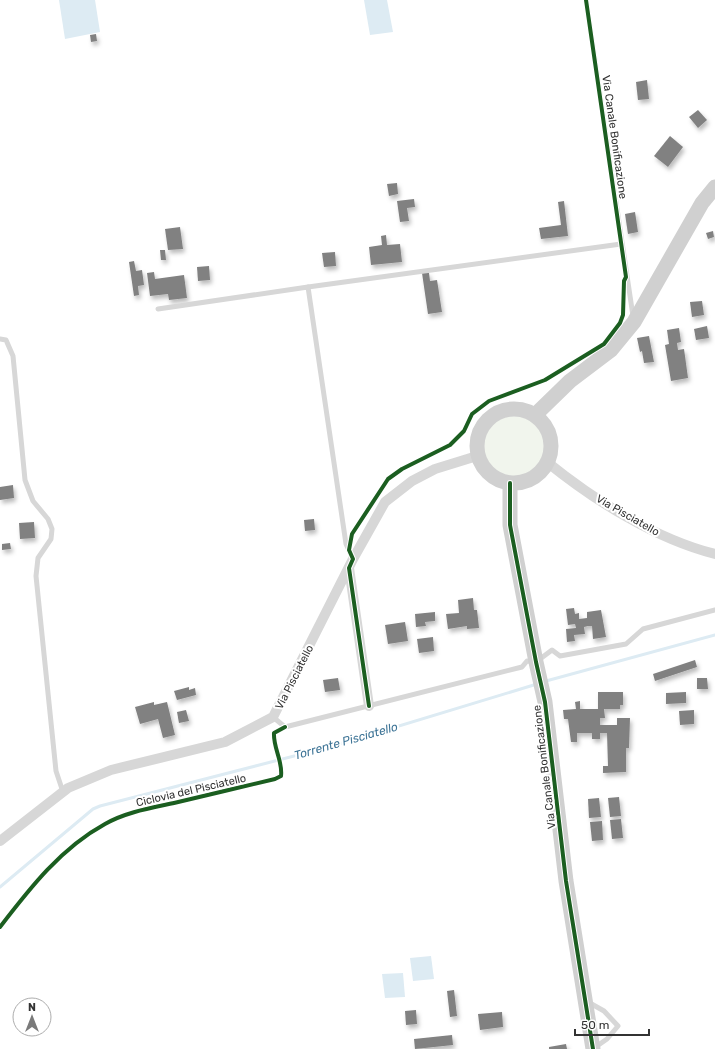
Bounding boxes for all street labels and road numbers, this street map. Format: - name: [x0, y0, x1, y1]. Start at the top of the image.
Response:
- street label: Via Canale Bonificazione: [599, 74, 630, 200]
- street label: Via Pisciatello: [594, 492, 662, 539]
- street label: Via Pisciatello: [273, 643, 316, 712]
- street label: Via Canale Bonificazione: [530, 704, 559, 830]
- street label: Ciclovia del Pisciatello: [135, 771, 247, 809]

